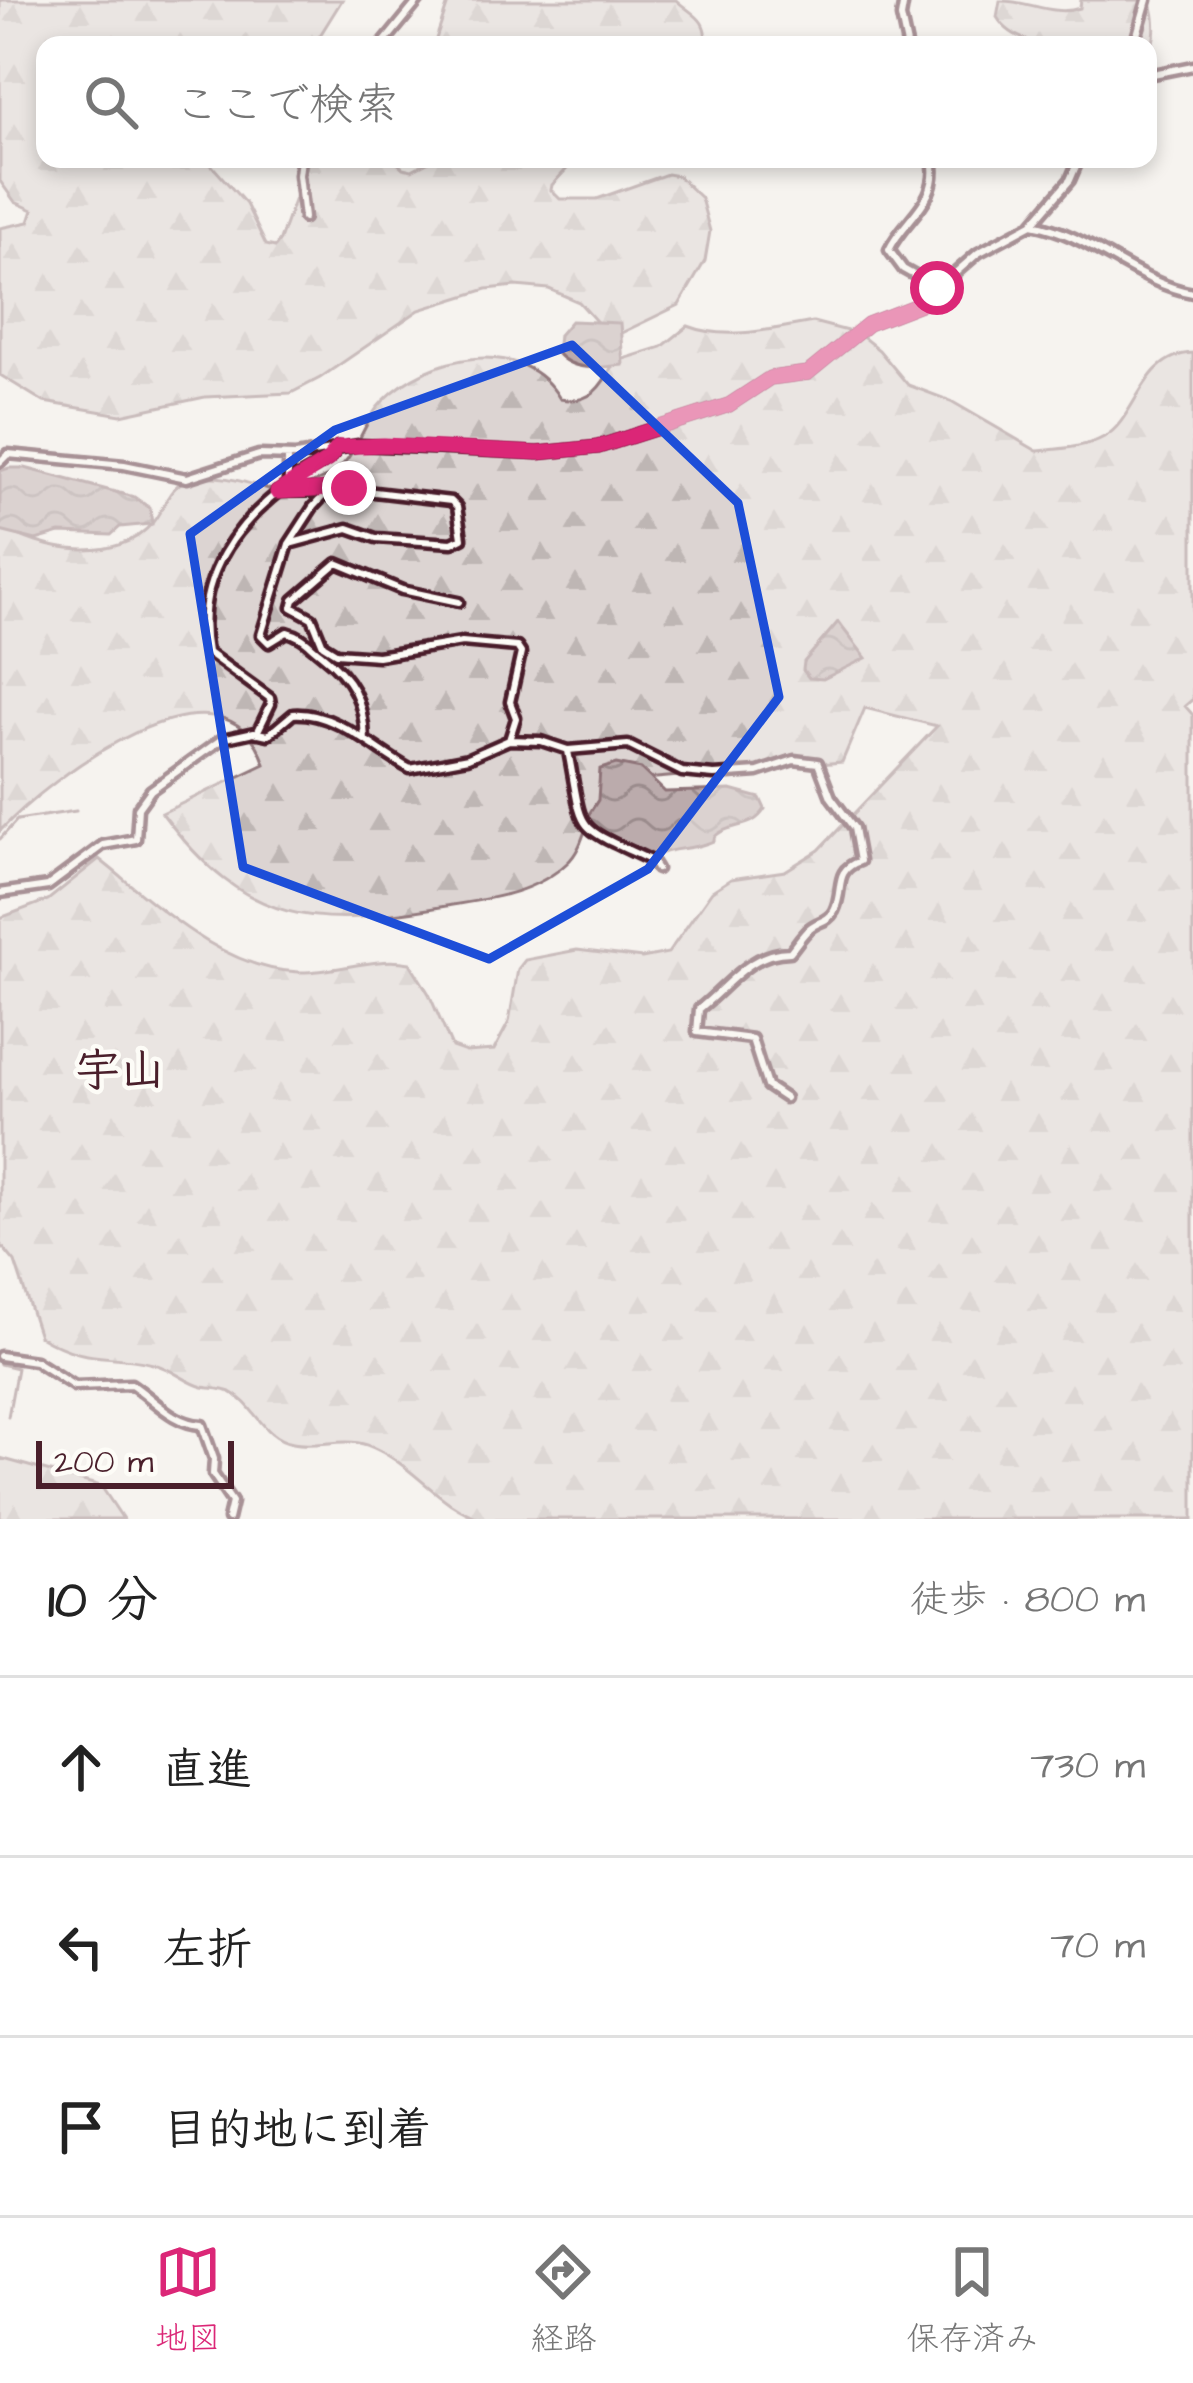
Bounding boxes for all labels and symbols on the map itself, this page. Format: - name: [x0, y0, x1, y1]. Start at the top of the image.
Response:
- route start: [910, 261, 964, 315]
- route end: [322, 461, 376, 515]
- district label: 宇山: [75, 1041, 165, 1103]
- scale bar: [36, 1435, 234, 1488]

